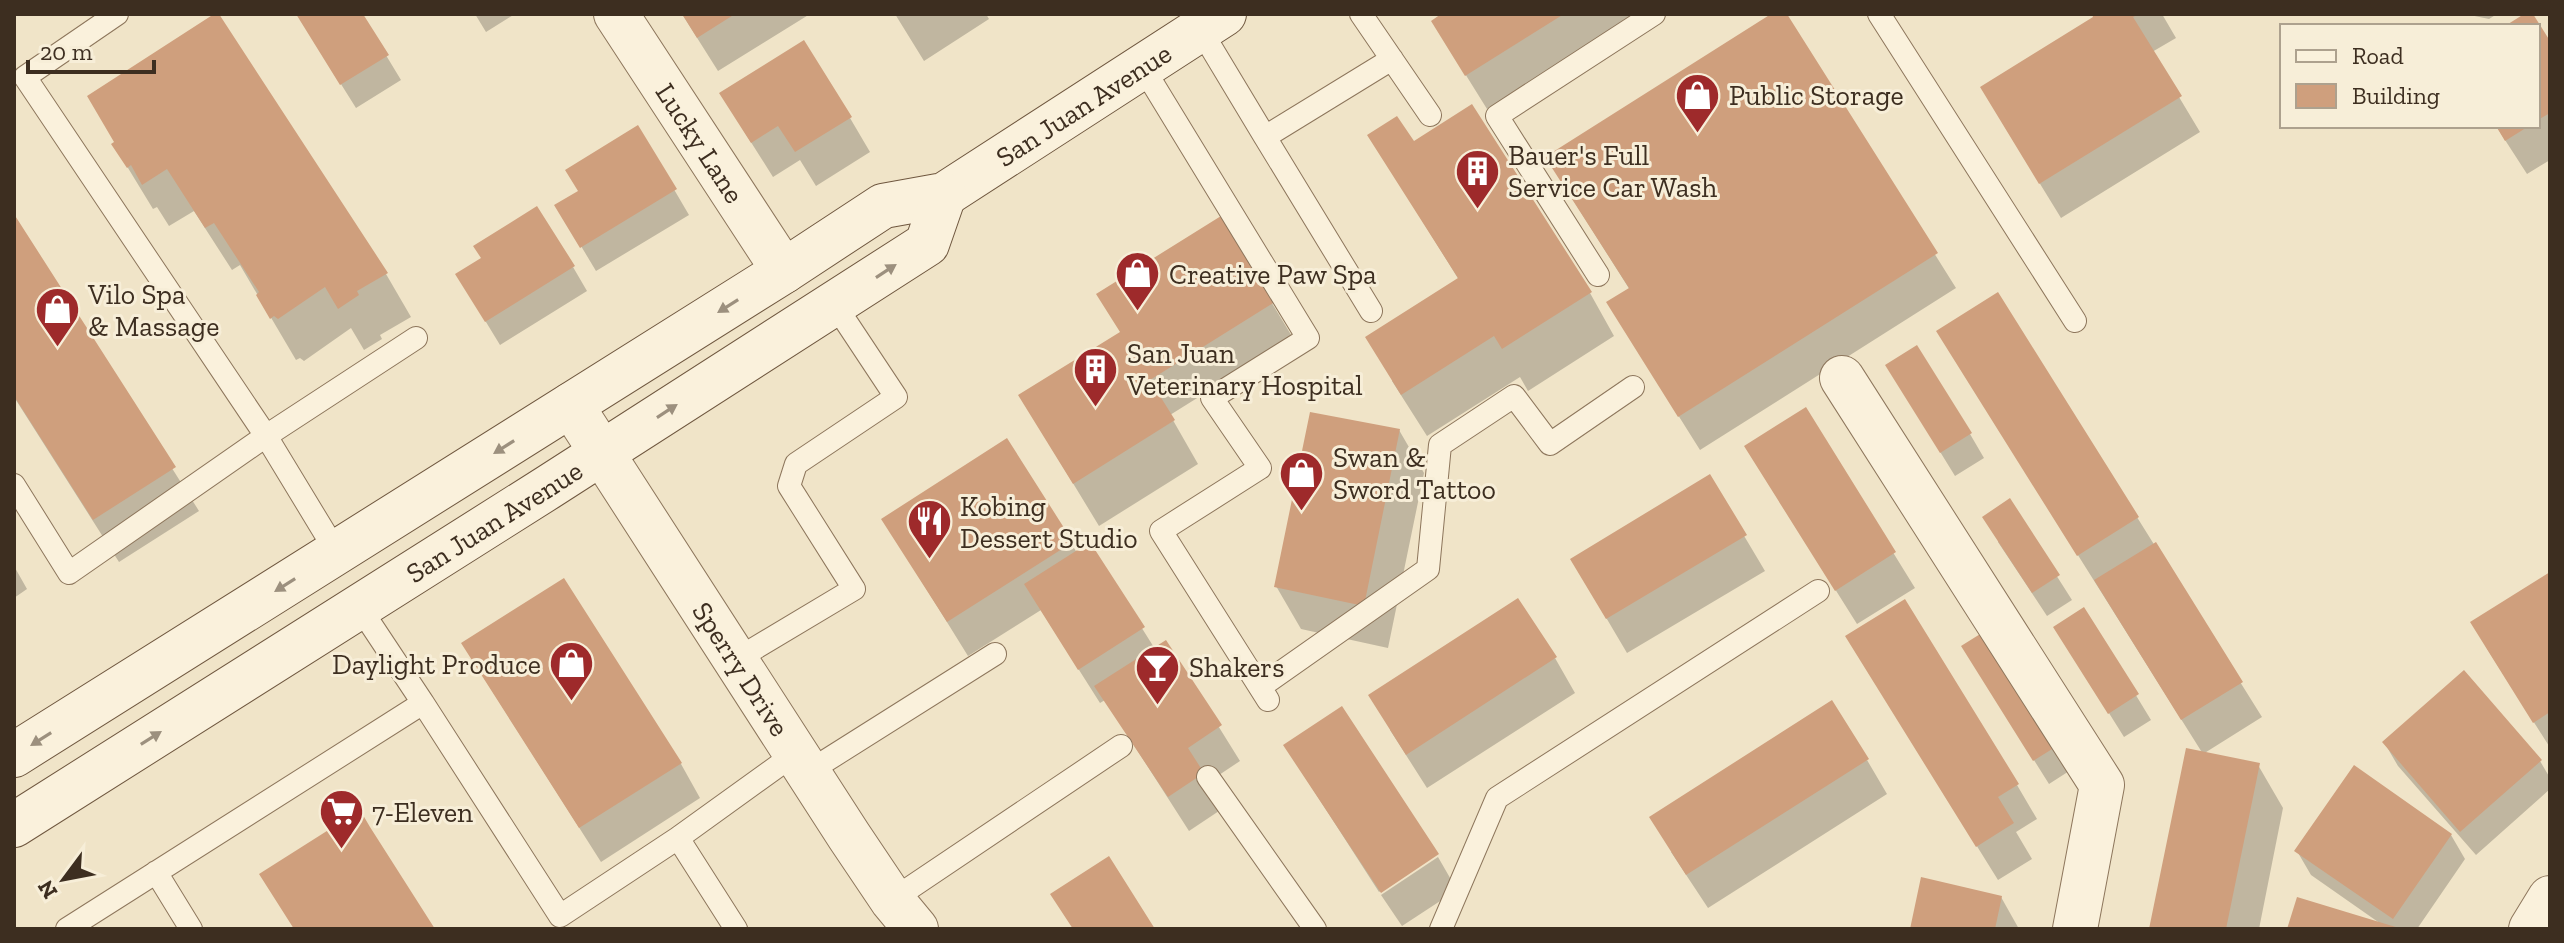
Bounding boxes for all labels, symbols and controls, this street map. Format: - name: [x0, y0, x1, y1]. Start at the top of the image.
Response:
- scale bar: [28, 24, 154, 74]
- legend: [2280, 24, 2540, 128]
- text: 20 m: [40, 37, 93, 66]
- street label: San Juan Avenue: [990, 37, 1178, 174]
- text: Road: [2352, 41, 2404, 70]
- shop icon: Public Storage: [1674, 71, 1722, 134]
- street label: Lucky Lane: [649, 77, 751, 209]
- place label: Public Storage: [1729, 79, 1904, 112]
- text: Building: [2352, 81, 2440, 110]
- place label: Bauer's Full Service Car Wash: [1508, 139, 1717, 204]
- building icon: Bauer's Full Service Car Wash: [1453, 147, 1501, 210]
- shop icon: Creative Paw Spa: [1114, 250, 1162, 313]
- place label: Creative Paw Spa: [1169, 258, 1377, 291]
- one-way arrow: [876, 264, 897, 279]
- place label: Vilo Spa & Massage: [87, 278, 219, 343]
- shop icon: Vilo Spa & Massage: [33, 286, 81, 349]
- one-way arrow: [717, 299, 739, 313]
- place label: San Juan Veterinary Hospital: [1126, 337, 1363, 402]
- building icon: San Juan Veterinary Hospital: [1072, 345, 1120, 408]
- one-way arrow: [656, 405, 678, 419]
- one-way arrow: [494, 439, 515, 454]
- place label: Swan & Sword Tattoo: [1333, 441, 1496, 506]
- shop icon: Swan & Sword Tattoo: [1278, 449, 1326, 512]
- street label: San Juan Avenue: [400, 454, 589, 590]
- place label: Kobing Dessert Studio: [960, 490, 1138, 555]
- restaurant icon: Kobing Dessert Studio: [905, 498, 953, 561]
- one-way arrow: [274, 578, 295, 593]
- street label: Sperry Drive: [685, 596, 796, 742]
- shop icon: Daylight Produce: [548, 640, 596, 703]
- bar icon: Shakers: [1134, 643, 1182, 706]
- place label: Daylight Produce: [332, 648, 541, 681]
- place label: Shakers: [1189, 651, 1284, 684]
- one-way arrow: [30, 731, 52, 745]
- one-way arrow: [140, 732, 162, 746]
- supermarket icon: 7-Eleven: [317, 788, 365, 851]
- place label: 7-Eleven: [372, 796, 473, 829]
- north arrow: [24, 839, 104, 919]
- text: N: [31, 875, 63, 904]

